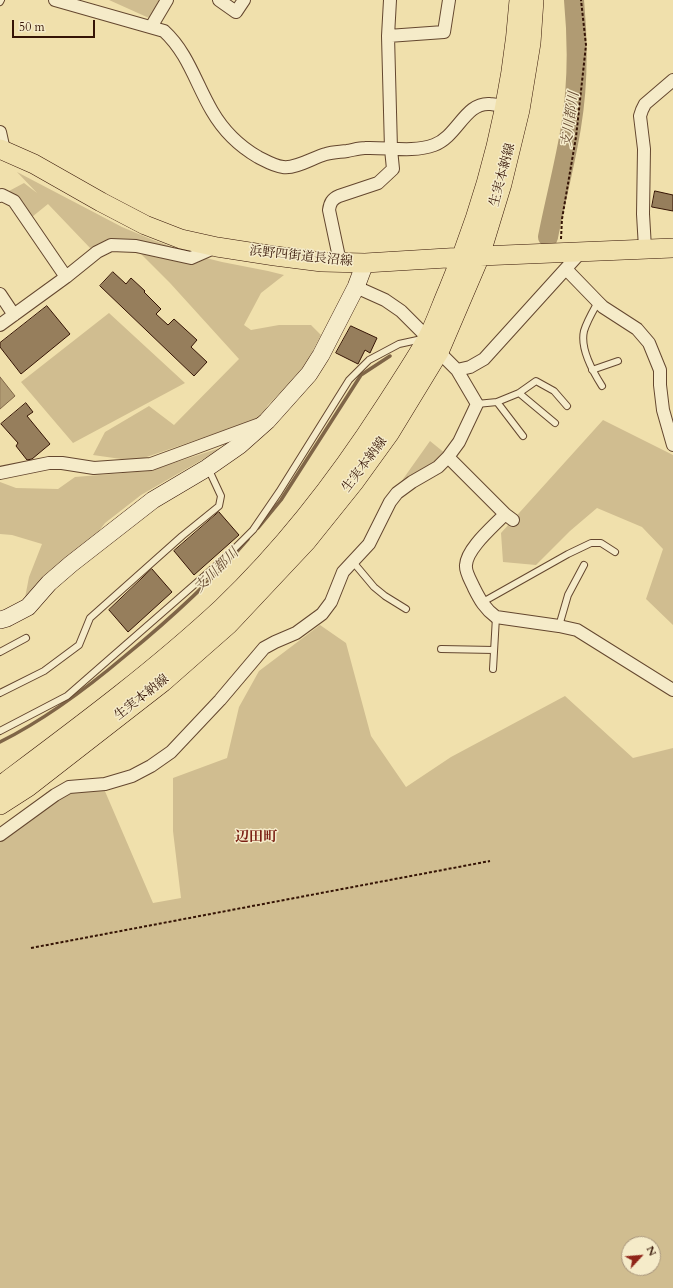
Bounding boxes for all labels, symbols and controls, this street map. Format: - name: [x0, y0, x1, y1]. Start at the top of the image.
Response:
- scale bar: [14, 12, 97, 38]
- text: 50 m: [19, 19, 45, 35]
- water label: 支川都川: [559, 91, 583, 149]
- street label: 生実本納線: [487, 142, 519, 208]
- street label: 浜野四街道長沼線: [248, 244, 354, 270]
- street label: 生実本納線: [339, 434, 391, 496]
- water label: 支川都川: [191, 545, 243, 597]
- street label: 生実本納線: [112, 672, 172, 724]
- district label: 辺田町: [235, 830, 277, 846]
- north arrow: [621, 1236, 661, 1276]
- text: N: [642, 1243, 660, 1259]

